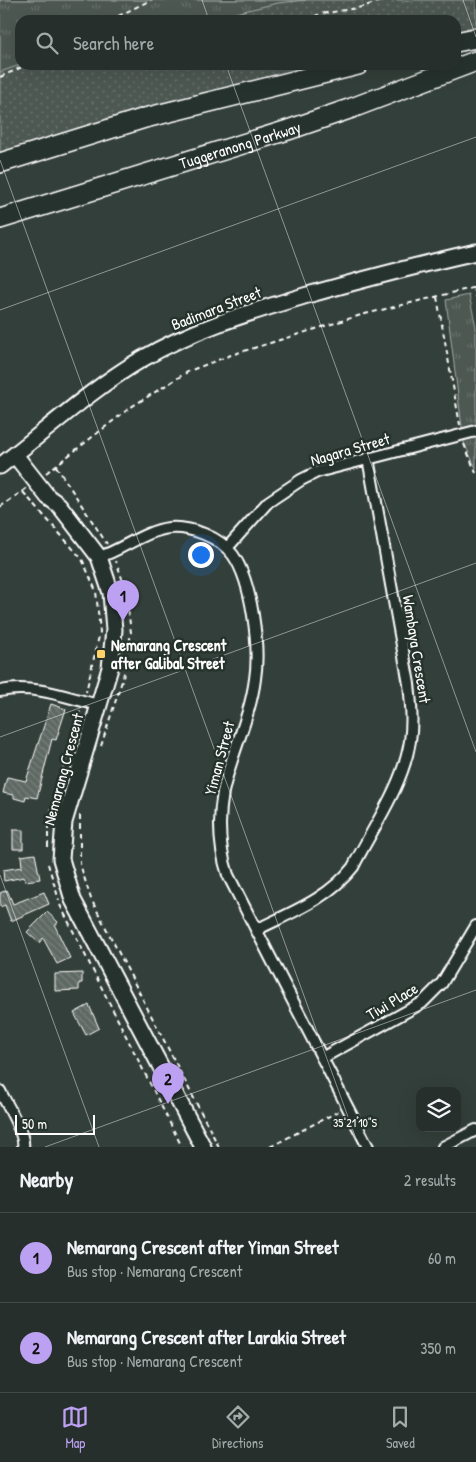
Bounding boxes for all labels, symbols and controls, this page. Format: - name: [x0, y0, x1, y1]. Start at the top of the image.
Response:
- search box: [15, 15, 461, 70]
- icon: search: [33, 29, 61, 57]
- text: Search here: [73, 30, 154, 56]
- street label: Tuggeranong Parkway: [176, 115, 304, 174]
- street label: Badimara Street: [168, 281, 265, 335]
- street label: Nagara Street: [308, 427, 393, 471]
- your location: [188, 542, 214, 568]
- pin: 1: [107, 580, 139, 621]
- street label: Wambaya Crescent: [398, 593, 436, 705]
- place label: Nemarang Crescent after Galibal Street: [111, 634, 227, 674]
- marker: Nemarang Crescent after Galibal Street: [95, 648, 107, 660]
- street label: Nemarang Crescent: [37, 710, 89, 828]
- street label: Yiman Street: [199, 718, 240, 798]
- street label: Tiwi Place: [362, 977, 422, 1025]
- pin: 2: [152, 1063, 184, 1104]
- map controls: [416, 1087, 461, 1132]
- button: layers: [416, 1087, 461, 1132]
- scale bar: [15, 1112, 95, 1135]
- text: 50 m: [22, 1114, 47, 1133]
- text: 35°21'10"S: [333, 1114, 378, 1131]
- text: Nearby: [20, 1165, 73, 1194]
- text: 2 results: [404, 1169, 456, 1191]
- text: Nemarang Crescent after Yiman Street: [67, 1234, 339, 1260]
- text: 1: [33, 1247, 39, 1269]
- text: 60 m: [428, 1247, 456, 1269]
- text: Bus stop · Nemarang Crescent: [67, 1260, 242, 1282]
- text: Nemarang Crescent after Larakia Street: [67, 1324, 346, 1350]
- text: 2: [32, 1337, 40, 1359]
- text: 350 m: [420, 1337, 456, 1359]
- text: Bus stop · Nemarang Crescent: [67, 1350, 242, 1372]
- tab: Map: [61, 1403, 89, 1452]
- tab: Directions: [212, 1403, 263, 1452]
- tab: Saved: [386, 1403, 415, 1452]

